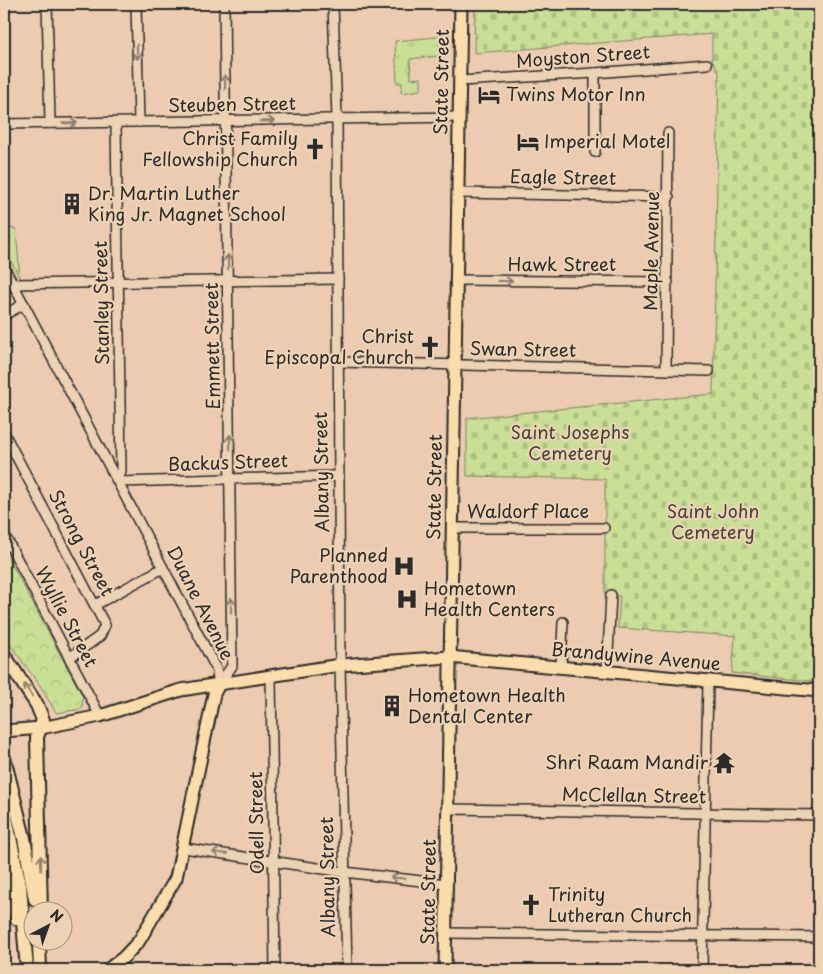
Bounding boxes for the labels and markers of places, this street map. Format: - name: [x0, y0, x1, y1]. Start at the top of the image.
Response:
- place label: Twins Motor Inn: [506, 80, 646, 107]
- hotel icon: Twins Motor Inn: [476, 82, 502, 108]
- place label: Christ Family Fellowship Church: [142, 124, 298, 172]
- place label: Imperial Motel: [544, 127, 670, 154]
- hotel icon: Imperial Motel: [515, 129, 541, 155]
- church icon: Christ Family Fellowship Church: [302, 136, 328, 162]
- place label: Dr. Martin Luther King Jr. Magnet School: [88, 179, 286, 227]
- building icon: Dr. Martin Luther King Jr. Magnet School: [59, 191, 85, 217]
- place label: Christ Episcopal Church: [264, 322, 414, 370]
- church icon: Christ Episcopal Church: [417, 334, 443, 360]
- place label: Planned Parenthood: [290, 541, 388, 589]
- hospital icon: Planned Parenthood: [391, 553, 417, 579]
- place label: Hometown Health Centers: [424, 574, 555, 622]
- hospital icon: Hometown Health Centers: [394, 586, 420, 612]
- place label: Hometown Health Dental Center: [408, 681, 566, 729]
- building icon: Hometown Health Dental Center: [379, 693, 405, 719]
- place label: Shri Raam Mandir: [545, 748, 709, 775]
- temple icon: Shri Raam Mandir: [711, 750, 737, 776]
- place label: Trinity Lutheran Church: [548, 880, 692, 928]
- church icon: Trinity Lutheran Church: [518, 892, 544, 918]

